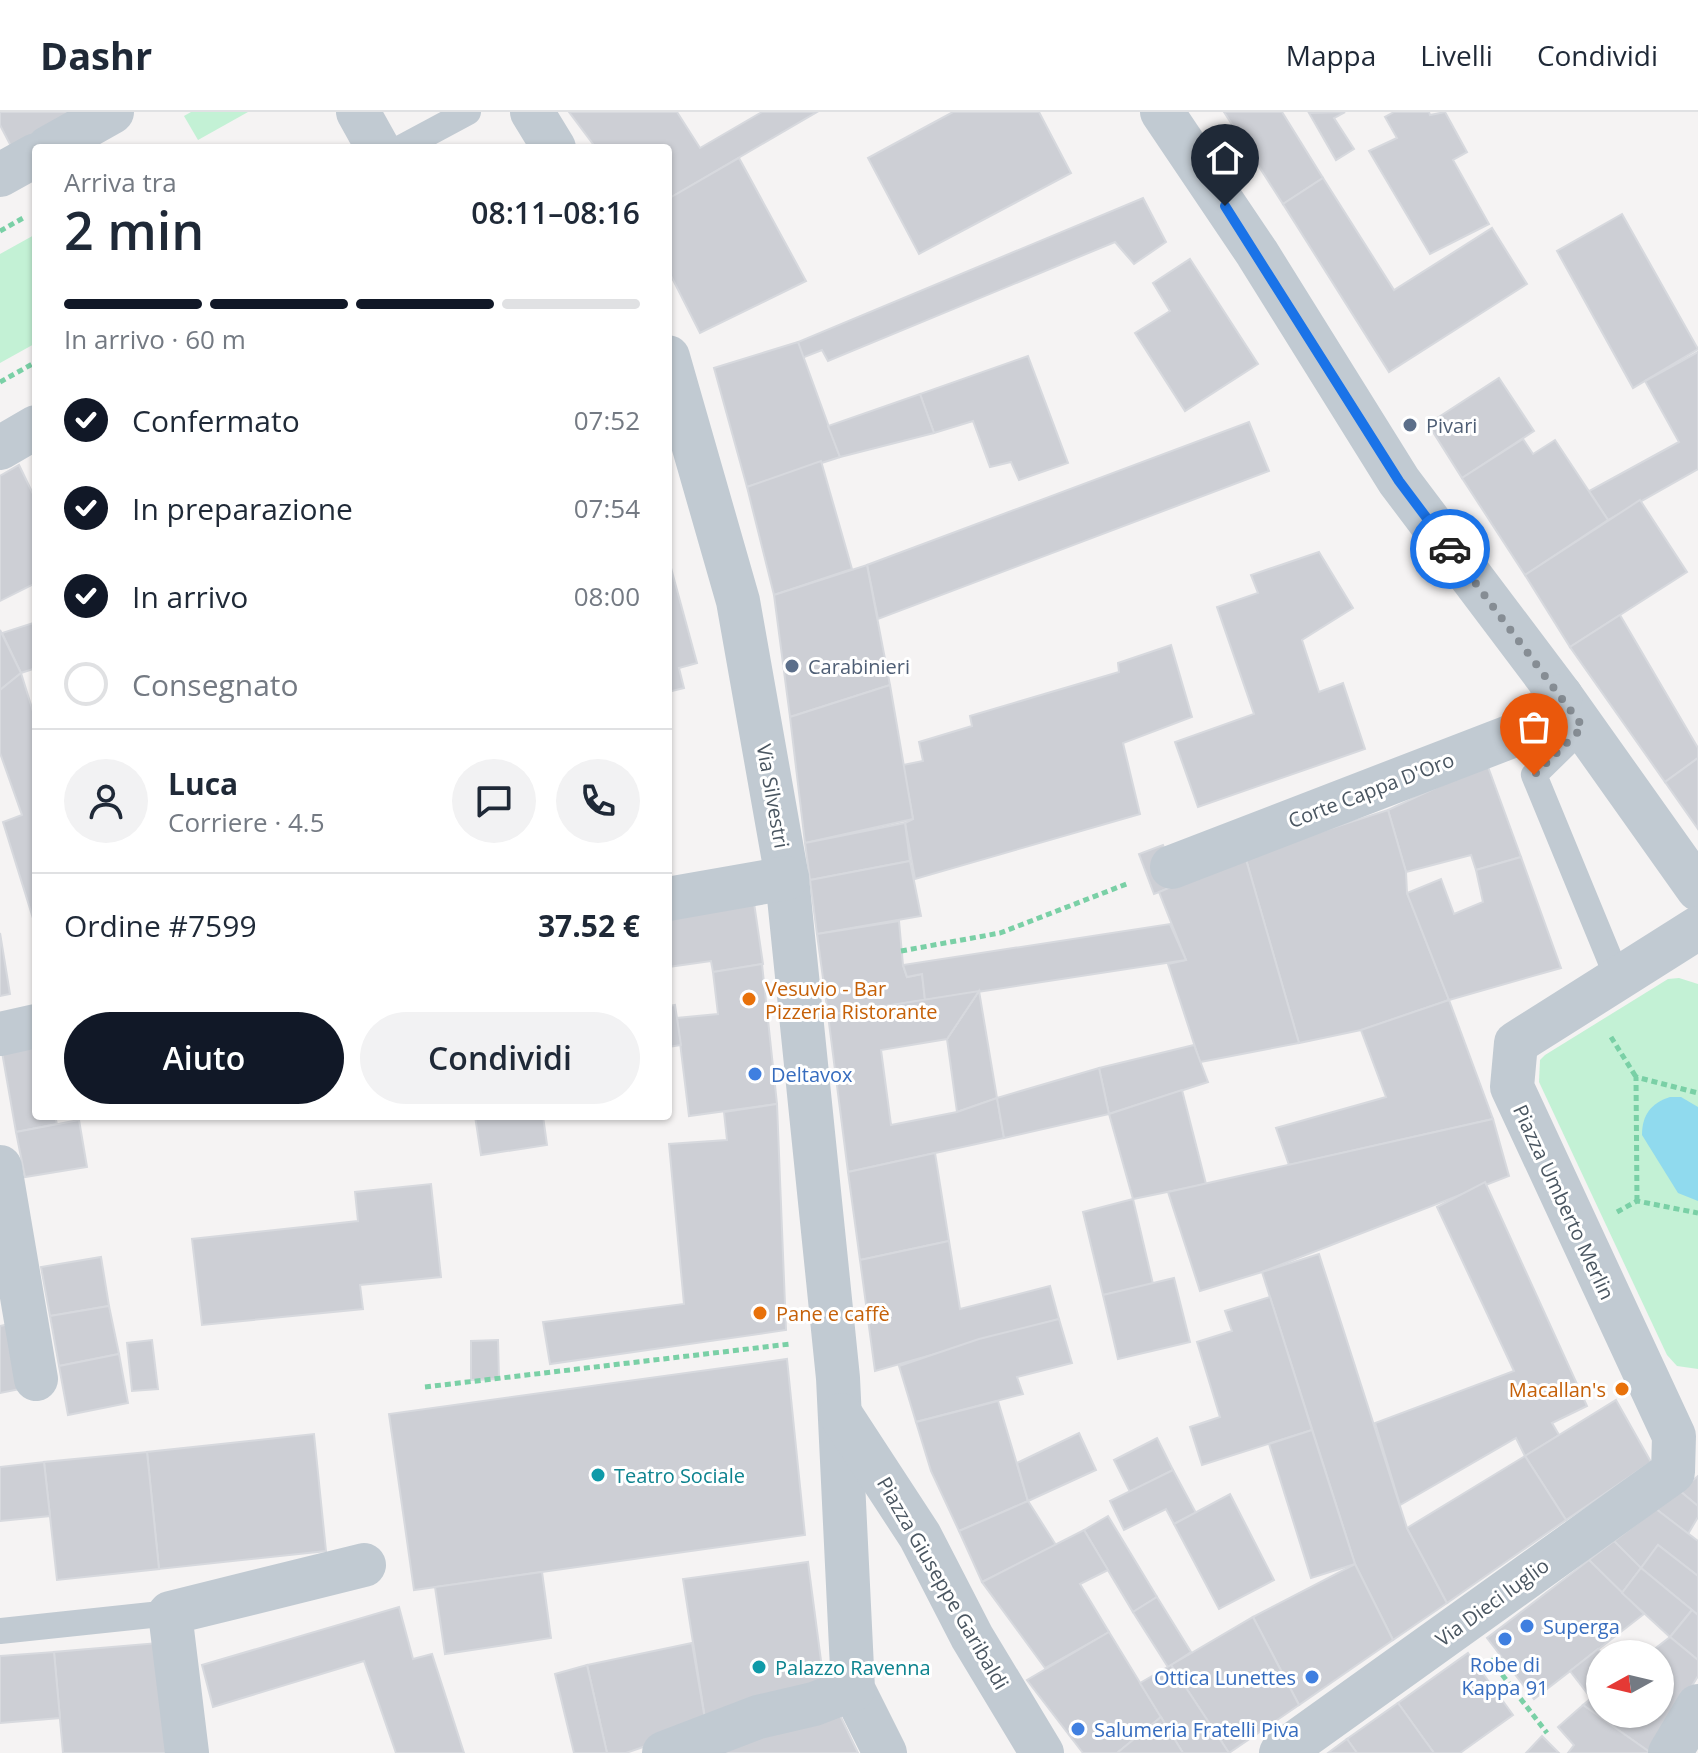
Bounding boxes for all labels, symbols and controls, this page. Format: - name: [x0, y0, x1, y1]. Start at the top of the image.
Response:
- text: Dashr: [40, 29, 152, 81]
- text: Mappa: [1286, 36, 1376, 74]
- text: Livelli: [1420, 36, 1493, 74]
- text: Condividi: [1537, 36, 1658, 74]
- pin: [1191, 124, 1259, 206]
- icon: home: [1203, 136, 1247, 180]
- text: Arriva tra: [64, 164, 177, 200]
- text: 08:11–08:16: [471, 192, 640, 233]
- text: 2 min: [64, 194, 204, 265]
- text: In arrivo · 60 m: [64, 321, 246, 357]
- icon: check: [64, 398, 108, 442]
- text: Confermato: [132, 400, 300, 441]
- text: 07:52: [574, 402, 640, 438]
- place label: Pivari: [1426, 412, 1477, 439]
- marker: Pivari: [1401, 416, 1419, 434]
- icon: check: [64, 486, 108, 530]
- text: In preparazione: [132, 488, 353, 529]
- text: 07:54: [574, 490, 640, 526]
- courier: [1410, 509, 1490, 589]
- icon: car: [1428, 527, 1472, 571]
- icon: check: [64, 574, 108, 618]
- text: In arrivo: [132, 576, 248, 617]
- text: 08:00: [574, 578, 640, 614]
- place label: Carabinieri: [808, 653, 910, 680]
- marker: Carabinieri: [783, 657, 801, 675]
- text: Consegnato: [132, 664, 299, 705]
- pin: [1500, 693, 1568, 775]
- icon: bag: [1512, 705, 1556, 749]
- street label: Via Silvestri: [751, 742, 795, 850]
- street label: Corte Cappa D'Oro: [1284, 746, 1458, 834]
- button: person: [64, 759, 148, 843]
- button: chat: [452, 759, 536, 843]
- button: phone: [556, 759, 640, 843]
- text: Luca: [168, 763, 238, 804]
- text: Corriere · 4.5: [168, 804, 325, 840]
- text: Ordine #7599: [64, 905, 257, 946]
- text: 37.52 €: [538, 905, 640, 946]
- place label: Vesuvio - Bar Pizzeria Ristorante: [765, 975, 938, 1025]
- marker: Vesuvio - Bar Pizzeria Ristorante: [740, 990, 758, 1008]
- button: Aiuto: [64, 1012, 344, 1104]
- button: Condividi: [360, 1012, 640, 1104]
- place label: Deltavox: [771, 1061, 853, 1088]
- marker: Deltavox: [746, 1065, 764, 1083]
- street label: Piazza Umberto Merlin: [1507, 1100, 1621, 1304]
- place label: Pane e caffè: [776, 1300, 890, 1327]
- marker: Pane e caffè: [751, 1304, 769, 1322]
- place label: Macallan's: [1509, 1376, 1606, 1403]
- marker: Macallan's: [1613, 1380, 1631, 1398]
- place label: Teatro Sociale: [614, 1462, 745, 1489]
- marker: Teatro Sociale: [589, 1466, 607, 1484]
- street label: Piazza Giuseppe Garibaldi: [871, 1472, 1015, 1694]
- street label: Via Dieci luglio: [1430, 1552, 1554, 1652]
- place label: Superga: [1543, 1613, 1620, 1640]
- marker: Superga: [1518, 1617, 1536, 1635]
- marker: Robe di Kappa 91: [1496, 1630, 1514, 1648]
- north arrow: [1586, 1640, 1674, 1728]
- map controls: [1586, 1640, 1674, 1728]
- place label: Robe di Kappa 91: [1461, 1651, 1549, 1701]
- place label: Palazzo Ravenna: [775, 1654, 931, 1681]
- marker: Palazzo Ravenna: [750, 1658, 768, 1676]
- place label: Ottica Lunettes: [1154, 1664, 1296, 1691]
- marker: Ottica Lunettes: [1303, 1668, 1321, 1686]
- place label: Salumeria Fratelli Piva: [1094, 1716, 1299, 1743]
- marker: Salumeria Fratelli Piva: [1069, 1720, 1087, 1738]

